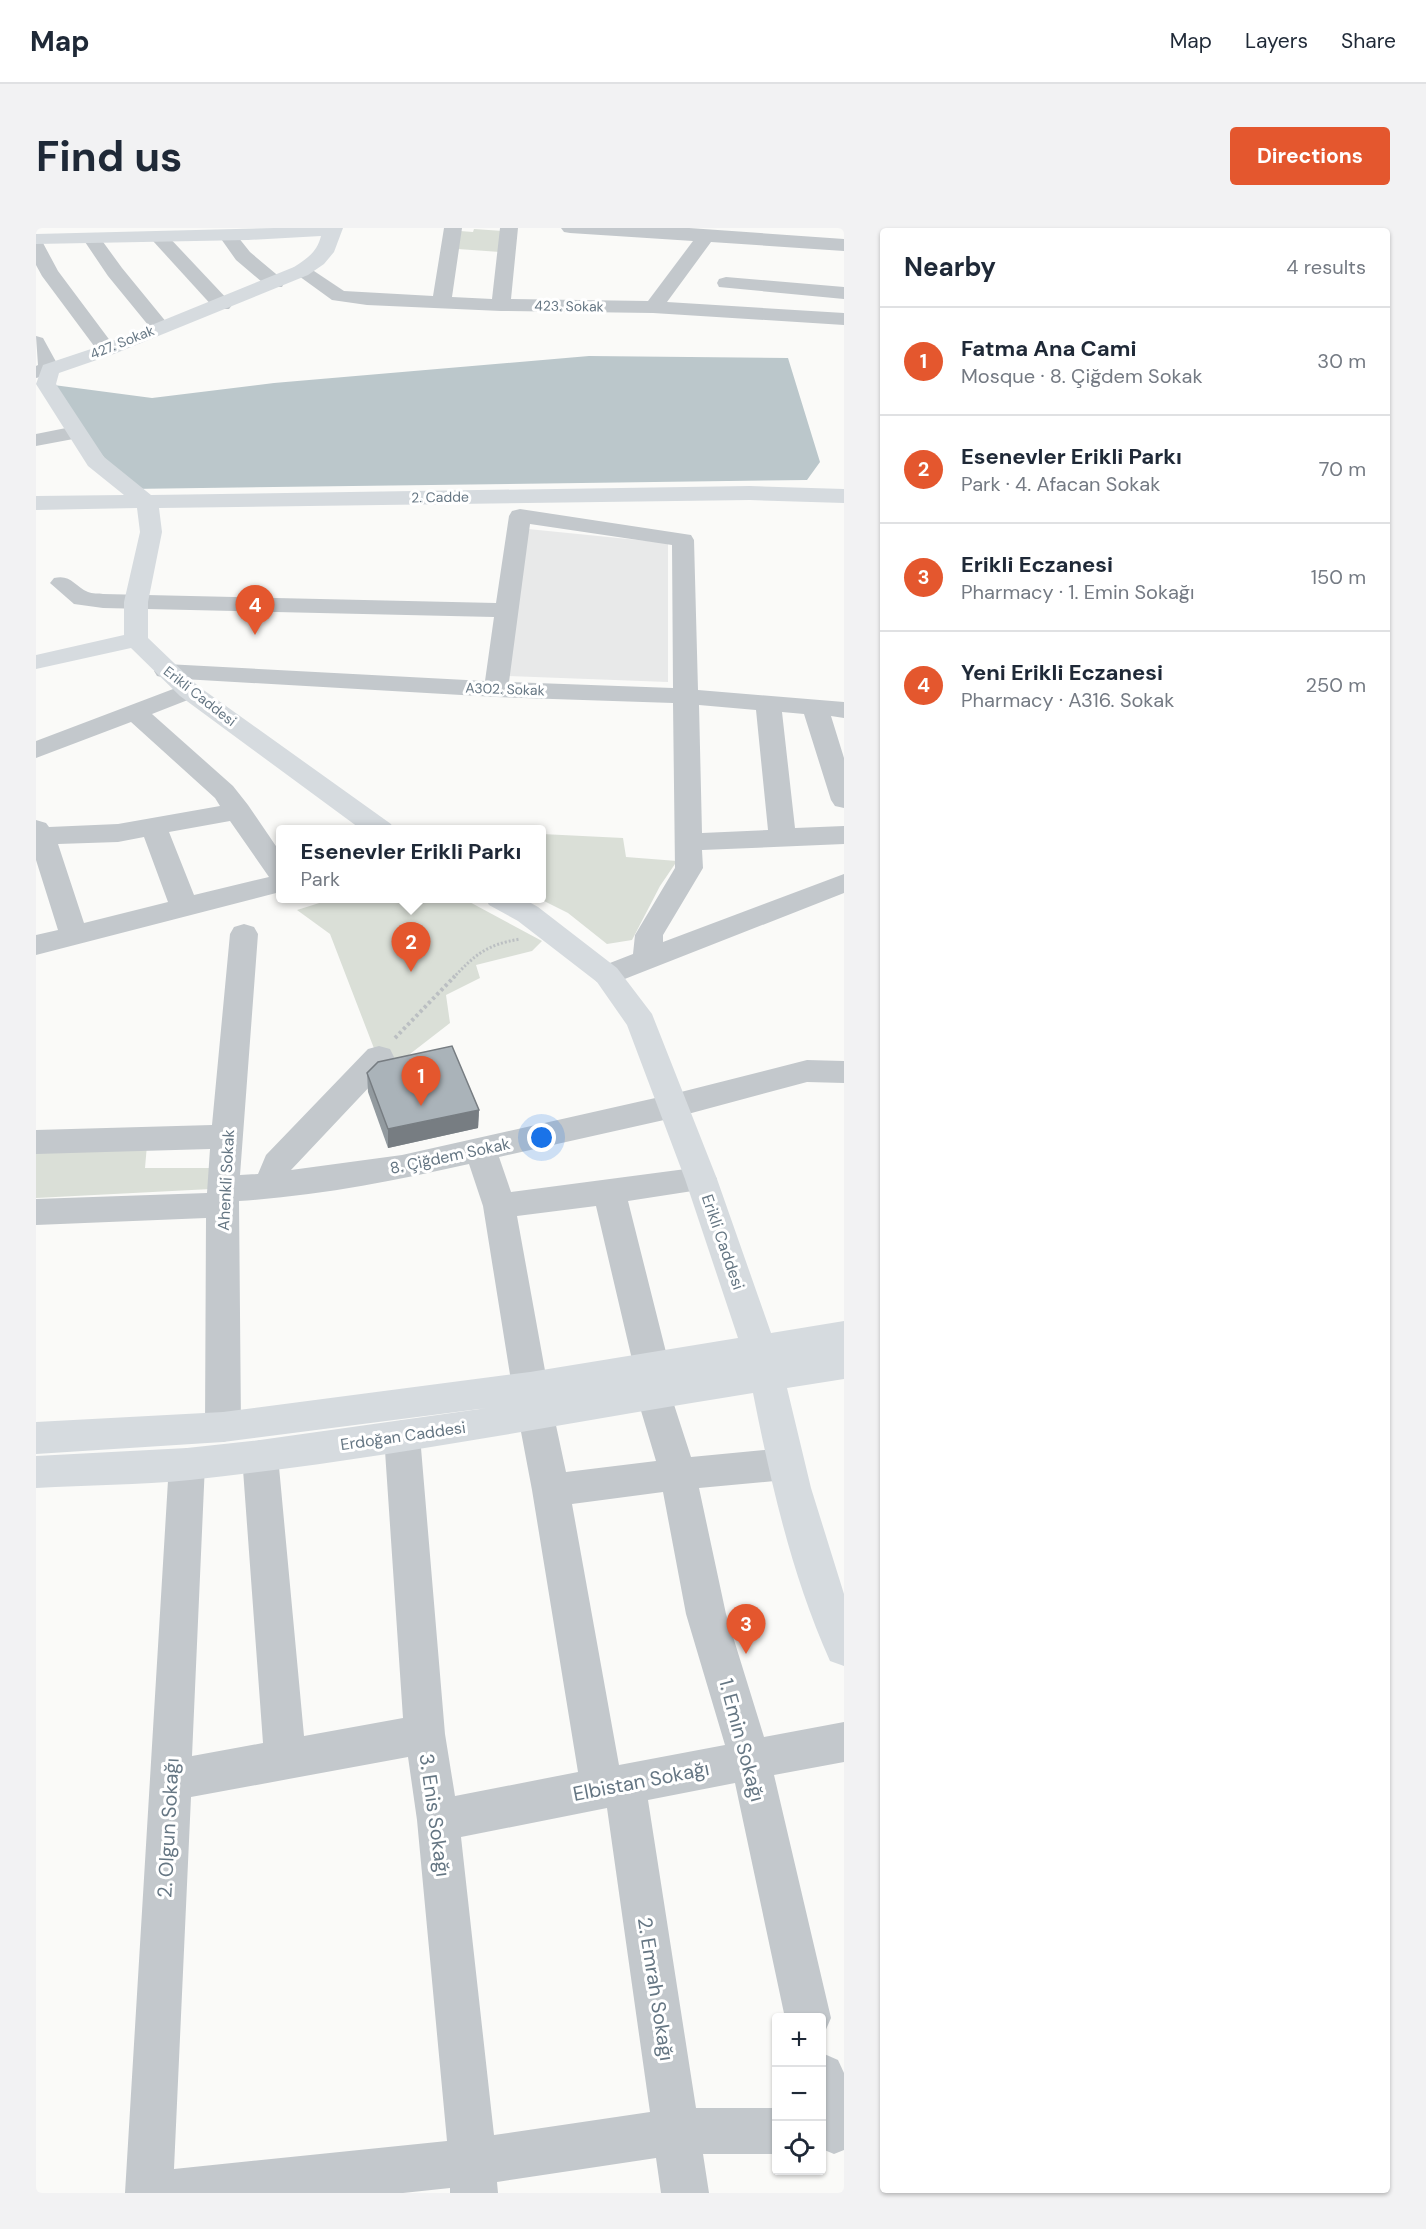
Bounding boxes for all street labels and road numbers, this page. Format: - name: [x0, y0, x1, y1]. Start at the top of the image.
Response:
- street label: 423. Sokak: [534, 296, 604, 316]
- street label: 427. Sokak: [87, 321, 157, 363]
- street label: 2. Cadde: [411, 487, 469, 507]
- street label: Erikli Caddesi: [160, 662, 240, 730]
- street label: A302. Sokak: [465, 679, 545, 699]
- street label: Ahenkli Sokak: [213, 1129, 239, 1231]
- street label: 8. Çiğdem Sokak: [388, 1133, 512, 1179]
- street label: Erikli Caddesi: [697, 1191, 749, 1293]
- street label: Erdoğan Caddesi: [339, 1417, 467, 1455]
- street label: 1. Emin Sokağı: [713, 1676, 771, 1804]
- street label: 3. Enis Sokağı: [413, 1752, 457, 1878]
- street label: Elbistan Sokağı: [571, 1755, 711, 1807]
- street label: 2. Olgun Sokağı: [151, 1757, 185, 1899]
- street label: 2. Emrah Sokağı: [632, 1915, 680, 2063]

